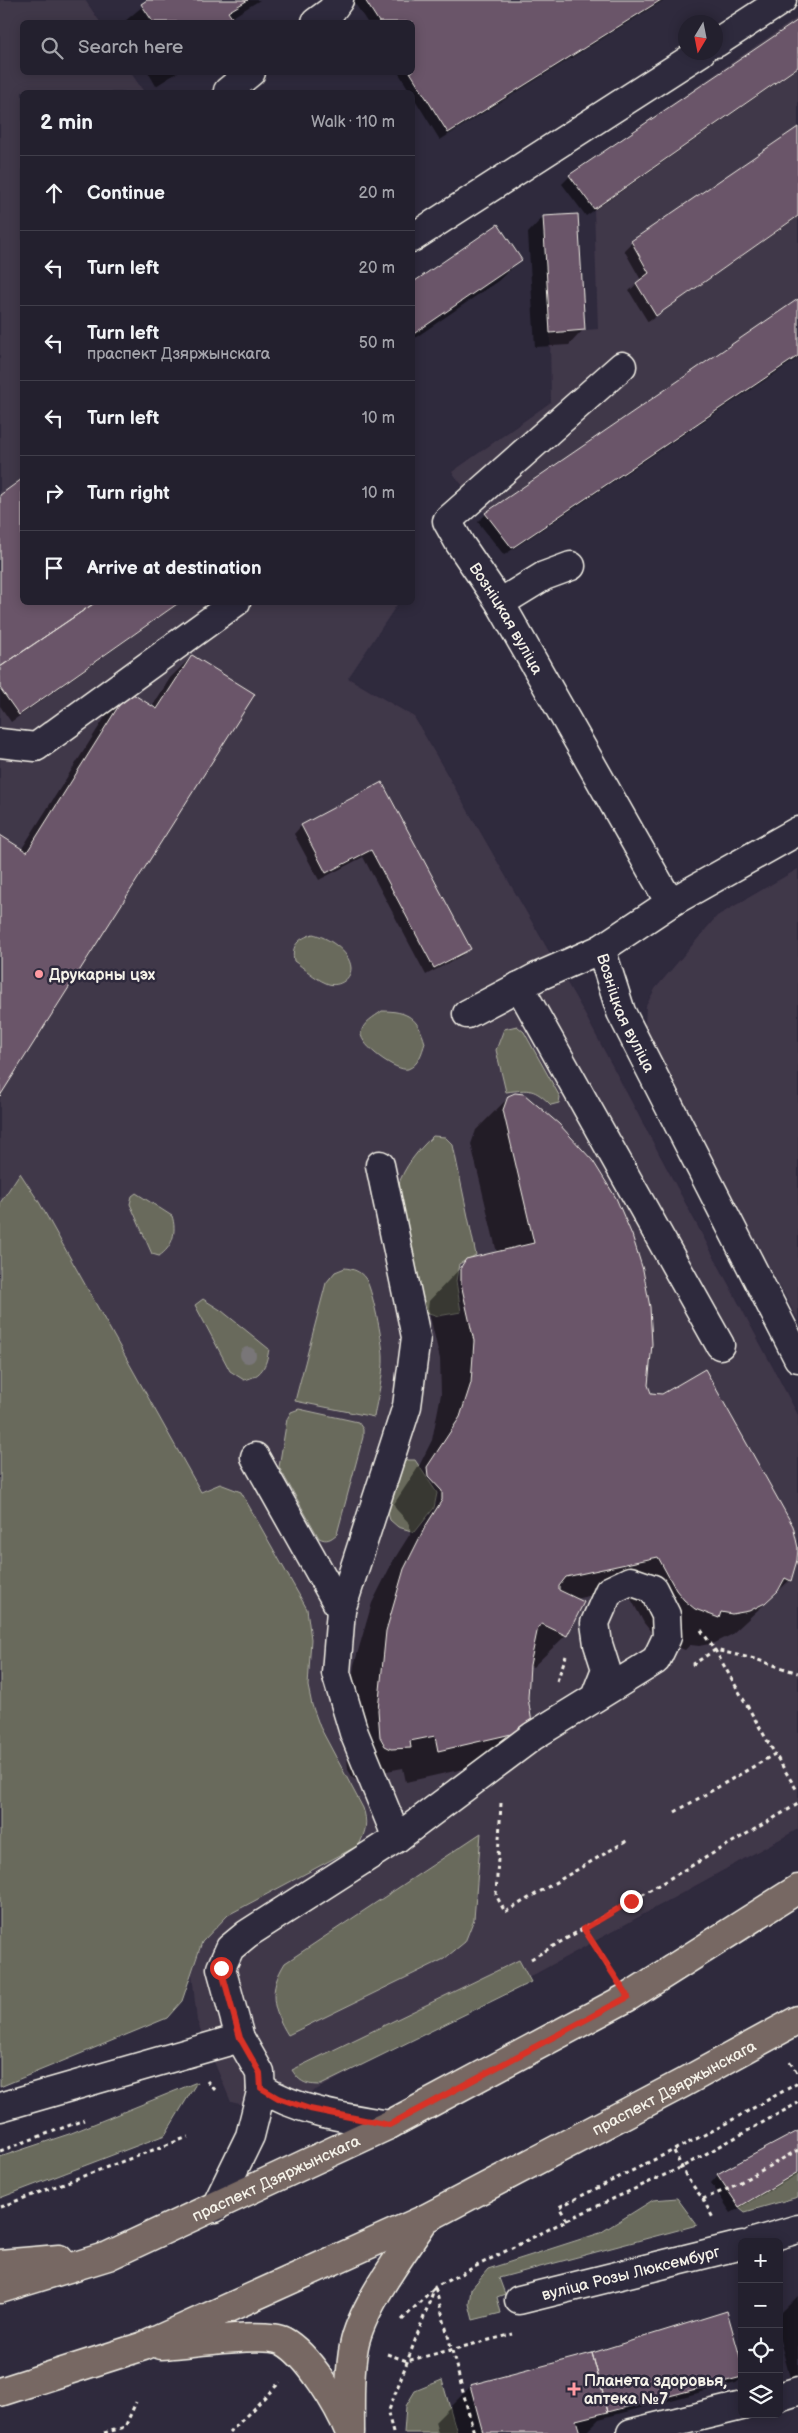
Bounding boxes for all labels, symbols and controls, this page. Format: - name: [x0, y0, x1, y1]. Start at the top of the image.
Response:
- north arrow: [678, 15, 723, 60]
- search box: [20, 20, 415, 75]
- icon: search: [38, 34, 66, 62]
- text: Search here: [78, 36, 183, 59]
- text: 2 min: [40, 110, 93, 135]
- text: Walk · 110 m: [311, 113, 395, 132]
- icon: ahead: [40, 179, 68, 207]
- text: Continue: [87, 182, 165, 205]
- text: 20 m: [359, 184, 395, 203]
- icon: left: [40, 254, 68, 282]
- text: Turn left: [87, 257, 159, 280]
- text: 20 m: [359, 259, 395, 278]
- text: Turn left: [87, 322, 159, 345]
- icon: left: [40, 329, 68, 357]
- text: 50 m: [359, 334, 395, 353]
- text: праспект Дзяржынскага: [87, 345, 270, 364]
- icon: left: [40, 404, 68, 432]
- text: Turn left: [87, 407, 159, 430]
- text: 10 m: [362, 409, 395, 428]
- icon: right: [40, 479, 68, 507]
- text: Turn right: [87, 482, 170, 505]
- text: 10 m: [362, 484, 395, 503]
- icon: arrive: [40, 554, 68, 582]
- text: Arrive at destination: [87, 557, 262, 580]
- street label: Возніцкая вуліца: [464, 560, 547, 679]
- street label: Возніцкая вуліца: [592, 952, 659, 1076]
- place label: Друкарны цэх: [49, 966, 156, 985]
- marker: Друкарны цэх: [33, 968, 45, 980]
- route end: [620, 1890, 643, 1913]
- route start: [210, 1957, 233, 1980]
- street label: праспект Дзяржынскага: [589, 2037, 760, 2140]
- street label: праспект Дзяржынскага: [189, 2132, 364, 2227]
- map controls: [738, 2238, 783, 2418]
- button: +: [738, 2238, 783, 2283]
- street label: вуліца Розы Люксембург: [540, 2243, 722, 2305]
- button: −: [738, 2283, 783, 2328]
- button: locate: [738, 2328, 783, 2373]
- place label: Планета здоровья, аптека №7: [584, 2372, 727, 2409]
- button: layers: [738, 2373, 783, 2418]
- marker: Планета здоровья, аптека №7: [568, 2383, 580, 2395]

